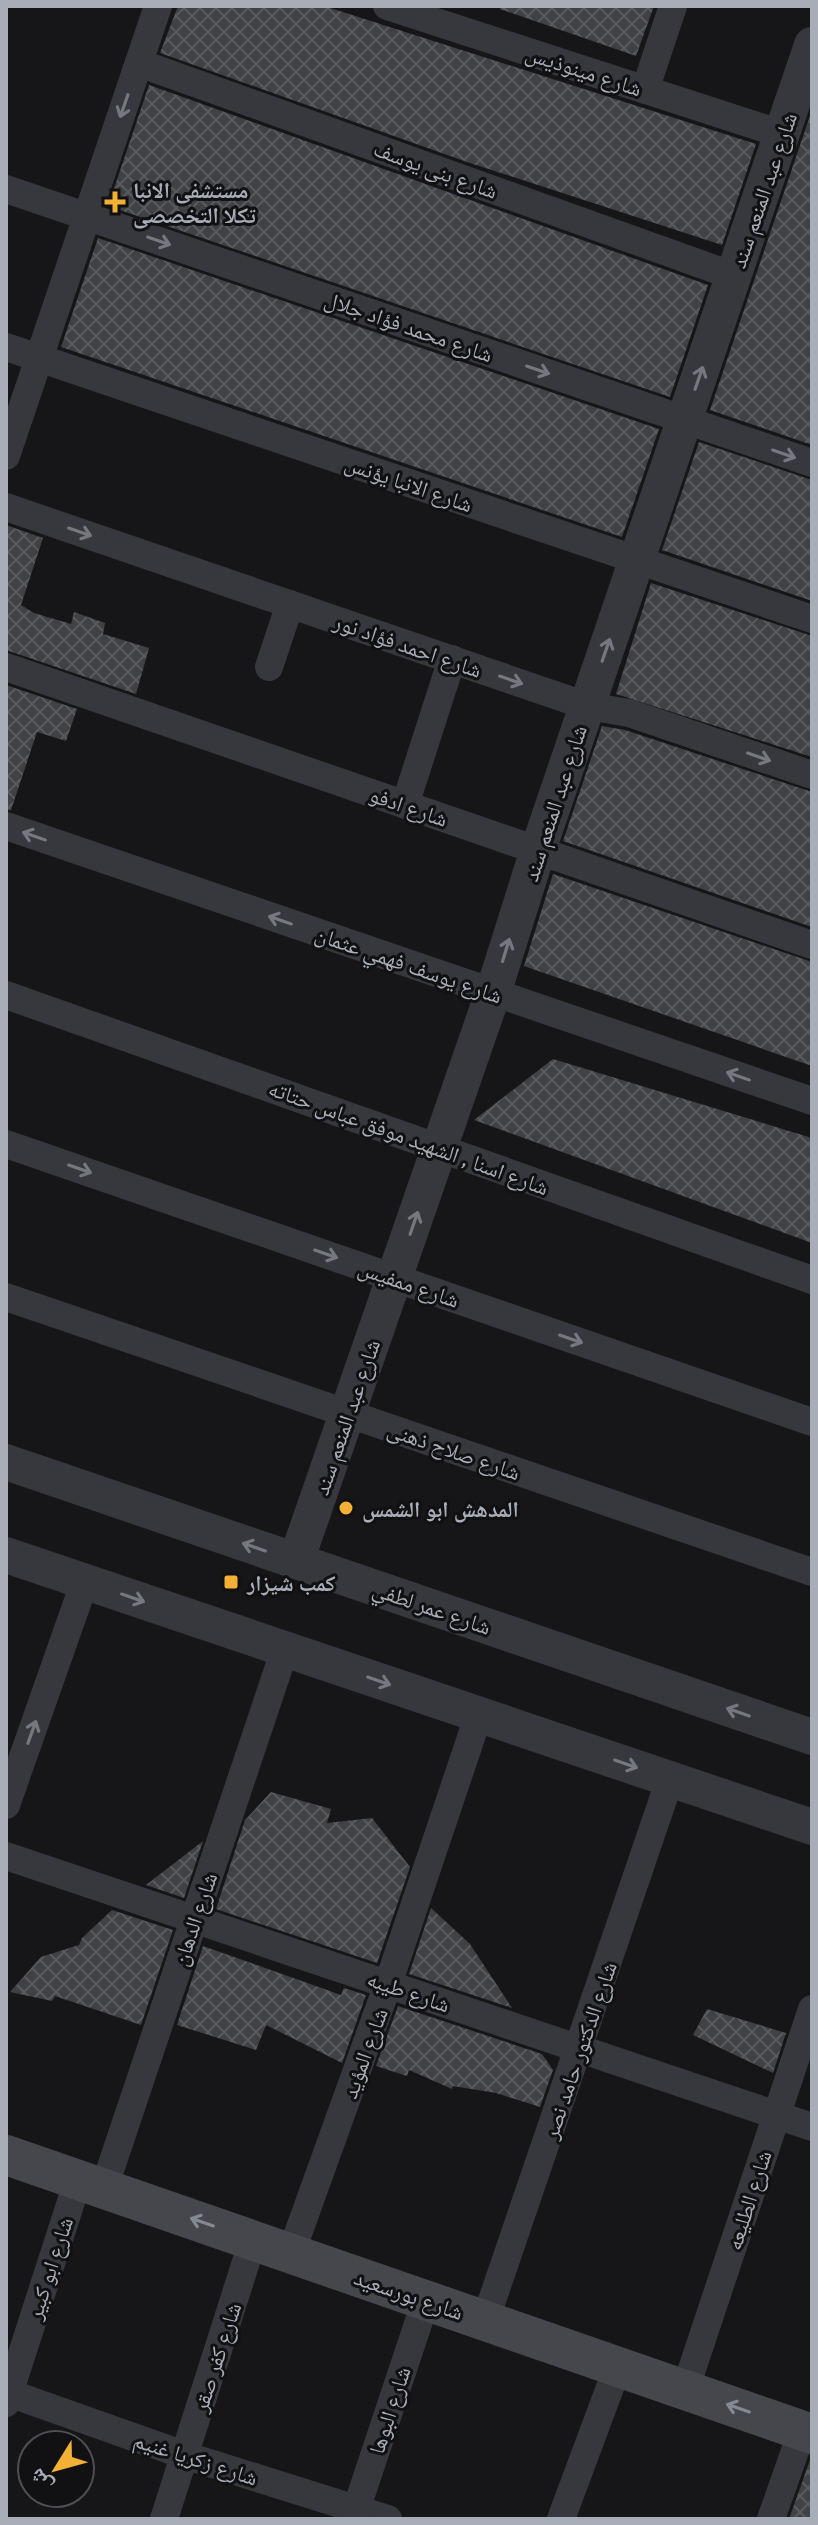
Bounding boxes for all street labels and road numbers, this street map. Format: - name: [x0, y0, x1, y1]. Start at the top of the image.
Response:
- street label: شارع مينوذيس: [522, 38, 646, 102]
- street label: شارع عبد المنعم سند: [723, 108, 804, 272]
- street label: شارع بنى يوسف: [370, 133, 502, 205]
- street label: شارع محمد فؤاد جلال: [321, 284, 497, 368]
- street label: شارع الانبا يؤنس: [341, 448, 477, 518]
- street label: شارع احمد فؤاد نور: [329, 606, 486, 684]
- street label: شارع عبد المنعم سند: [515, 721, 594, 885]
- street label: شارع ادفو: [366, 779, 452, 833]
- street label: شارع يوسف فهمي عثمان: [310, 918, 506, 1013]
- street label: شارع اسنا , الشهيد موفق عباس حتاته: [265, 1073, 553, 1201]
- street label: شارع ممفيس: [355, 1252, 463, 1314]
- street label: شارع عبد المنعم سند: [306, 1335, 387, 1499]
- street label: شارع صلاح ذهنى: [384, 1414, 524, 1486]
- street label: شارع عمر لطفي: [368, 1573, 495, 1644]
- street label: شارع الدهان: [165, 1868, 223, 1970]
- street label: شارع الدكتور حامد نصر: [535, 1958, 623, 2143]
- street label: شارع طيبه: [364, 1963, 454, 2019]
- street label: شارع المؤيد: [334, 2004, 394, 2102]
- street label: شارع الطليعه: [718, 2146, 778, 2254]
- street label: شارع ابو كبير: [18, 2213, 79, 2324]
- street label: شارع بورسعيد: [350, 2262, 468, 2326]
- street label: شارع كفر صقر: [184, 2299, 247, 2416]
- street label: شارع البوها: [361, 2363, 417, 2457]
- street label: شارع زكريا غنيم: [130, 2424, 262, 2493]

